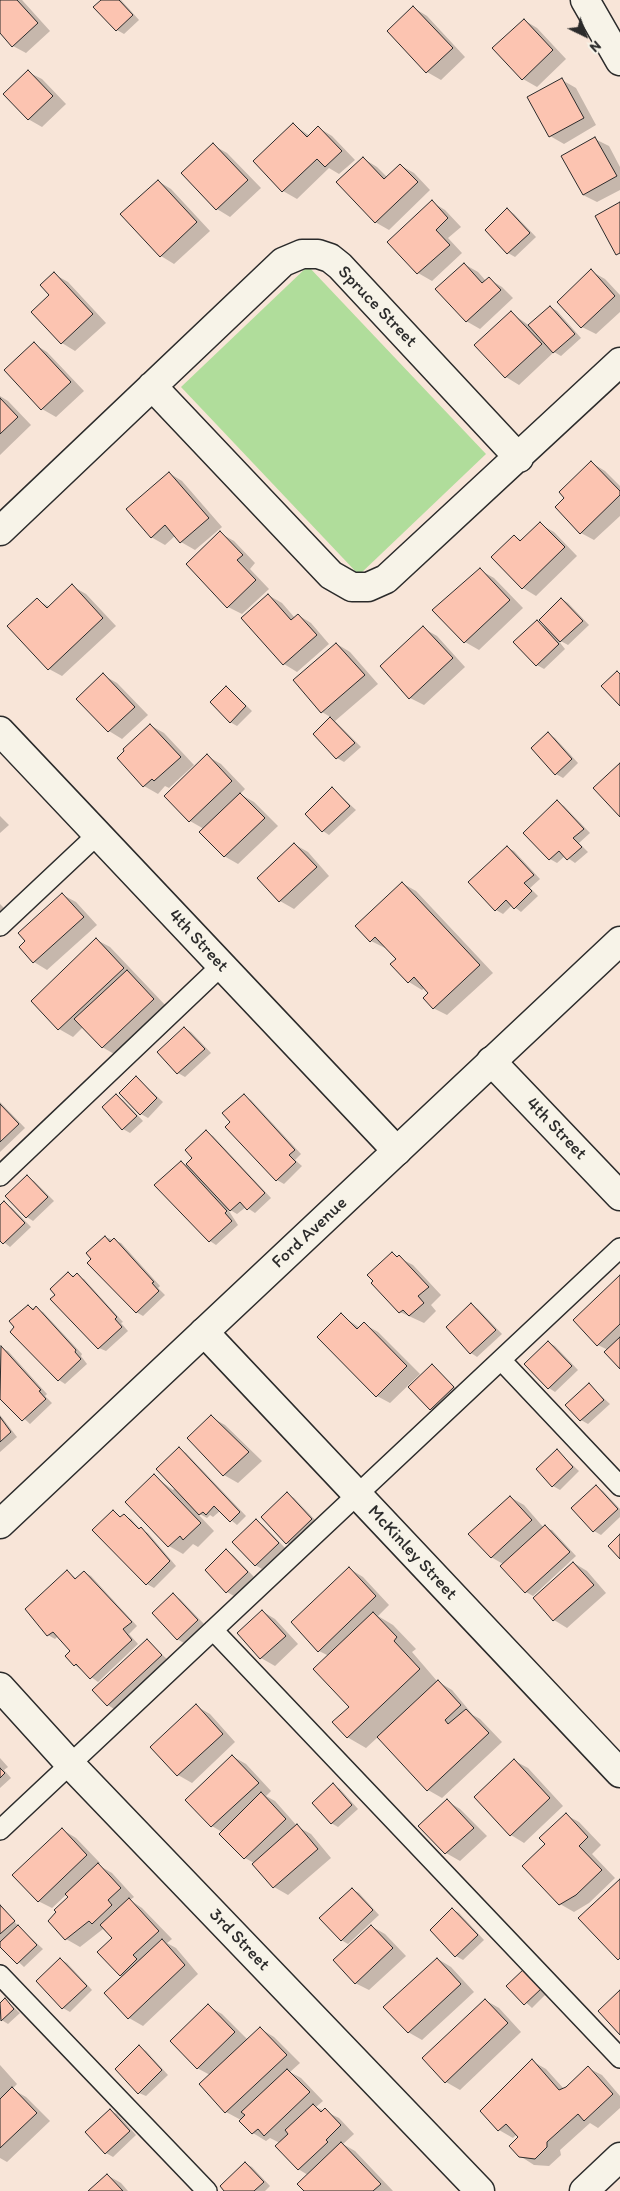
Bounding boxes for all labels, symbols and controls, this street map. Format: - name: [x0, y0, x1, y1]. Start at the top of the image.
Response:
- north arrow: [560, 10, 610, 60]
- text: N: [586, 37, 605, 56]
- street label: Spruce Street: [333, 262, 421, 352]
- street label: 4th Street: [163, 905, 233, 977]
- street label: 4th Street: [521, 1093, 591, 1165]
- street label: Ford Avenue: [268, 1193, 352, 1273]
- street label: McKinley Street: [363, 1501, 461, 1605]
- street label: 3rd Street: [204, 1904, 274, 1976]

